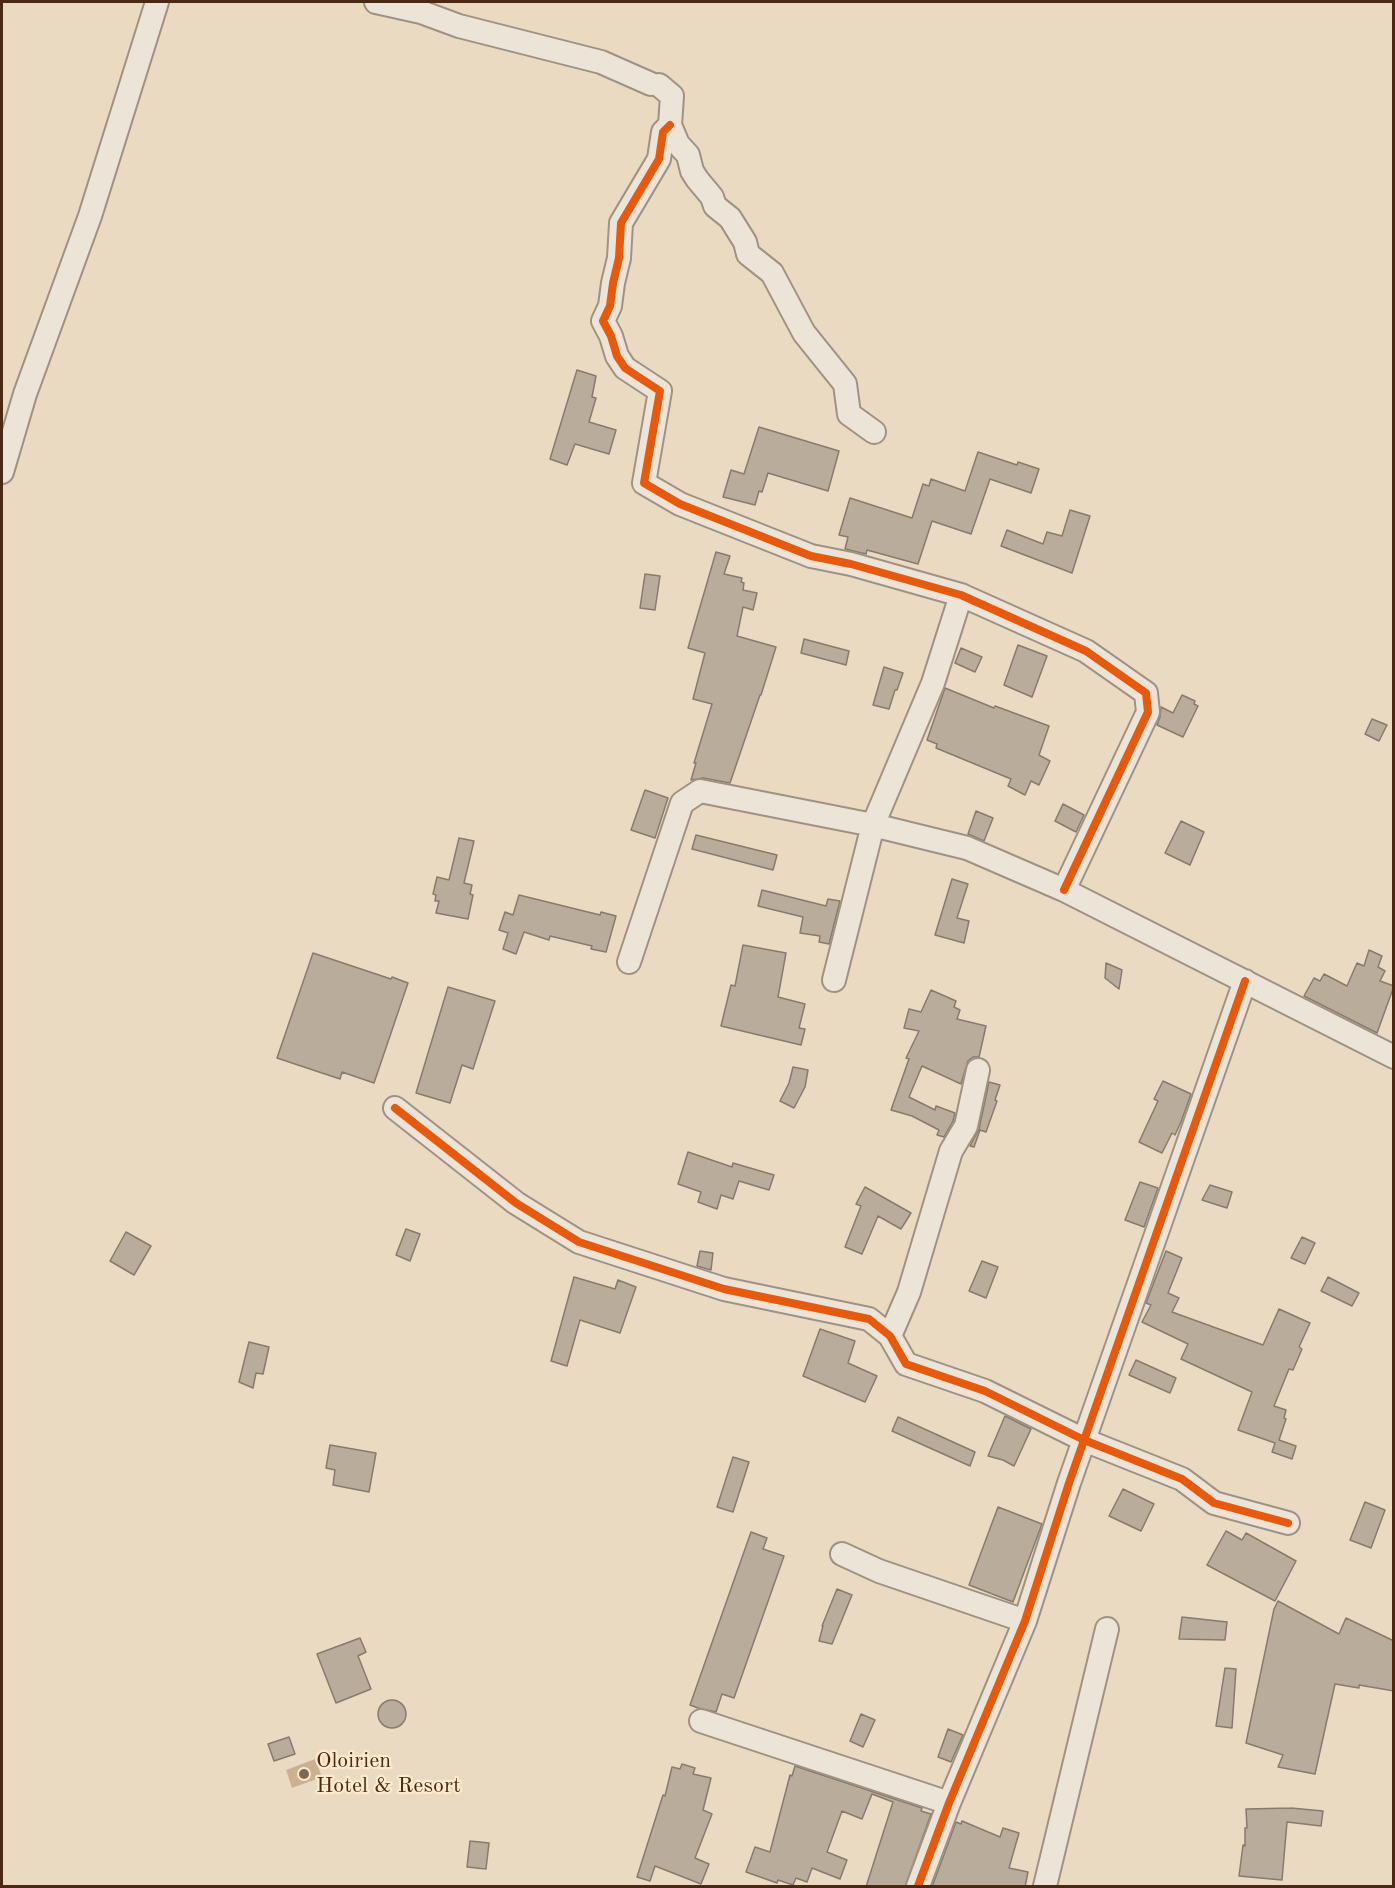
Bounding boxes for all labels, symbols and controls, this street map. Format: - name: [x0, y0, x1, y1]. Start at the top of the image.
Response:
- place label: Oloirien Hotel & Resort: [316, 1748, 461, 1800]
- marker: Oloirien Hotel & Resort: [297, 1767, 311, 1781]

